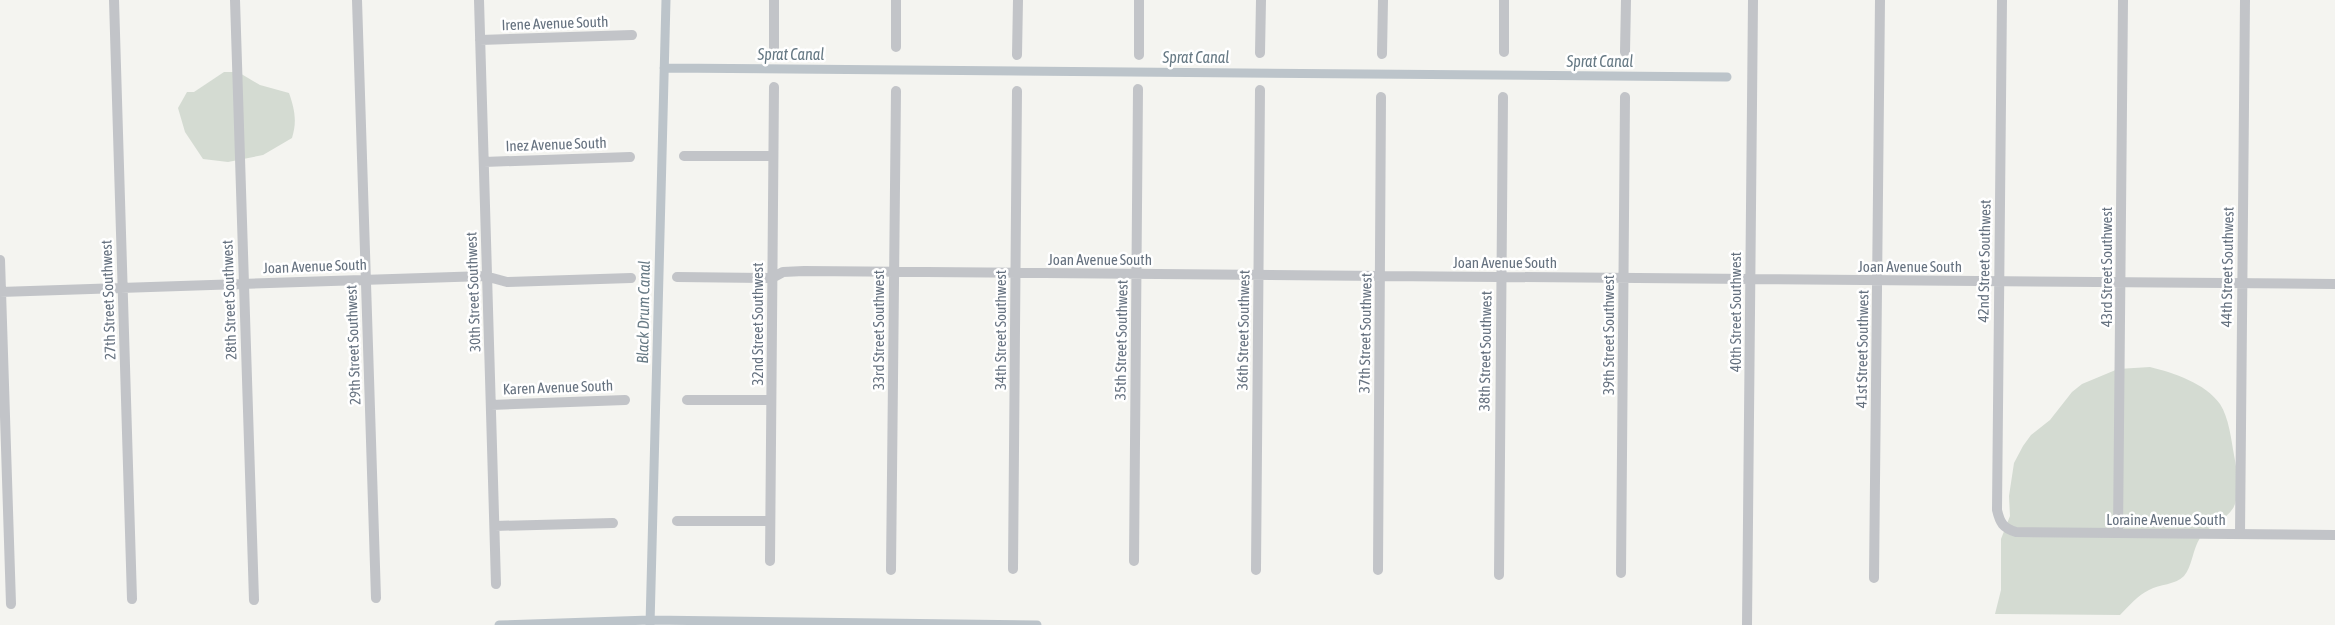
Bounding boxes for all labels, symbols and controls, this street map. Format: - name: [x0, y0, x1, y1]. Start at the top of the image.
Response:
- street label: Irene Avenue South: [501, 13, 609, 33]
- water label: Sprat Canal: [757, 45, 824, 64]
- water label: Sprat Canal: [1162, 48, 1229, 67]
- water label: Sprat Canal: [1566, 52, 1633, 71]
- street label: Inez Avenue South: [505, 134, 607, 154]
- street label: 42nd Street Southwest: [1974, 199, 1994, 323]
- street label: 43rd Street Southwest: [2098, 207, 2115, 327]
- street label: 44th Street Southwest: [2217, 207, 2237, 327]
- street label: 30th Street Southwest: [462, 232, 484, 352]
- street label: 27th Street Southwest: [97, 240, 119, 360]
- street label: 28th Street Southwest: [218, 240, 240, 360]
- street label: Joan Avenue South: [1048, 251, 1152, 268]
- street label: 40th Street Southwest: [1727, 252, 1744, 372]
- street label: Joan Avenue South: [1453, 254, 1557, 271]
- street label: Joan Avenue South: [263, 256, 367, 276]
- street label: Joan Avenue South: [1858, 258, 1962, 275]
- water label: Black Drum Canal: [633, 260, 653, 364]
- street label: 32nd Street Southwest: [749, 263, 766, 385]
- street label: 33rd Street Southwest: [870, 270, 887, 390]
- street label: 34th Street Southwest: [992, 270, 1009, 390]
- street label: 36th Street Southwest: [1233, 270, 1253, 390]
- street label: 37th Street Southwest: [1355, 273, 1375, 393]
- street label: 39th Street Southwest: [1600, 275, 1617, 395]
- street label: 35th Street Southwest: [1111, 280, 1131, 400]
- street label: 29th Street Southwest: [342, 285, 364, 405]
- street label: 41st Street Southwest: [1852, 290, 1872, 408]
- street label: 38th Street Southwest: [1475, 291, 1495, 411]
- street label: Karen Avenue South: [503, 377, 613, 397]
- street label: Loraine Avenue South: [2106, 511, 2226, 528]

